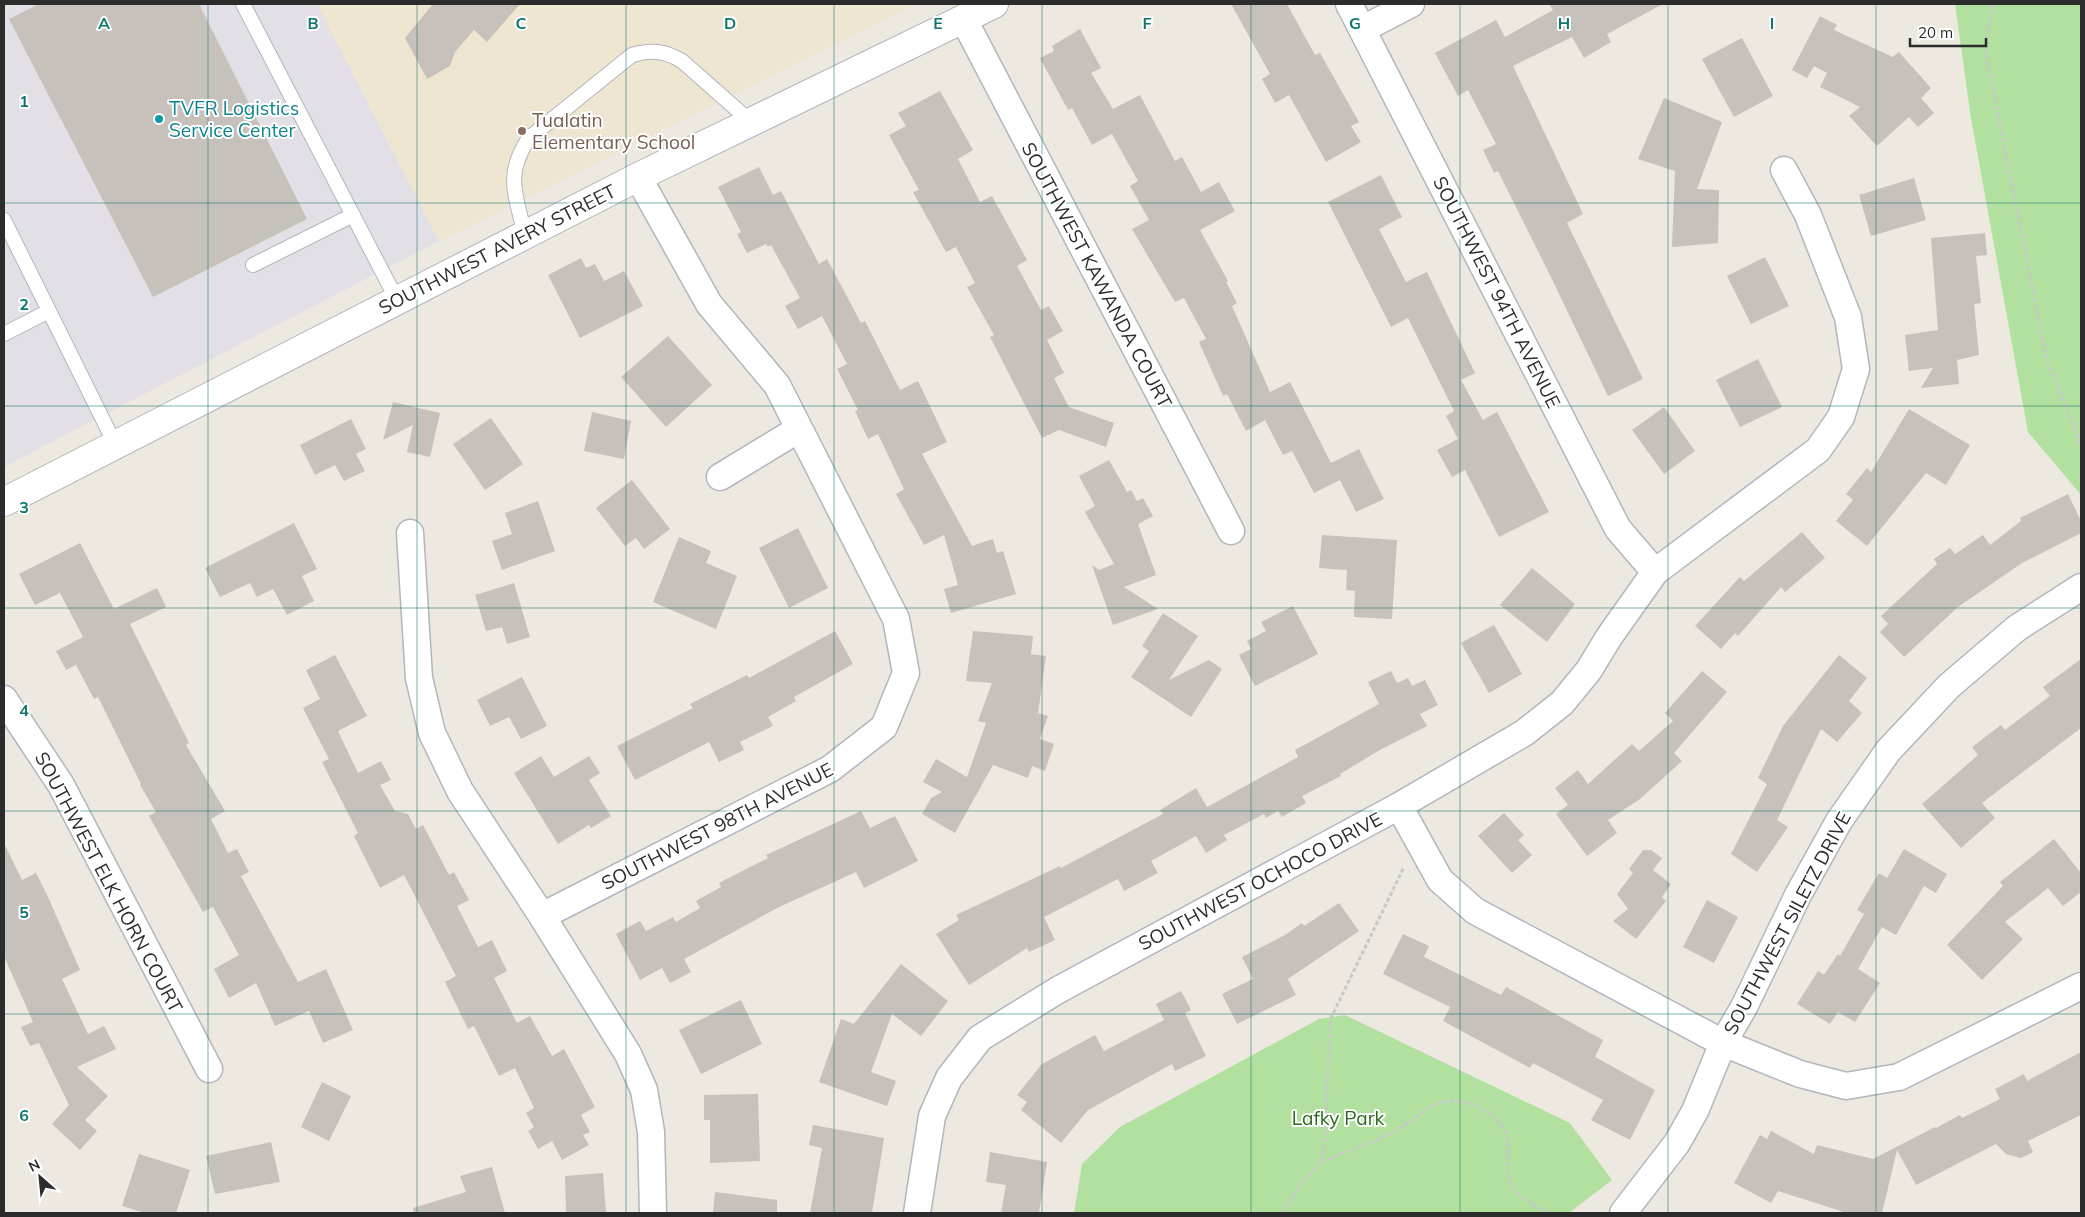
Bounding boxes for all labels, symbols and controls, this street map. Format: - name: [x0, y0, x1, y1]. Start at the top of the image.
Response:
- text: A: [98, 13, 110, 33]
- text: B: [307, 13, 319, 33]
- text: C: [516, 13, 527, 33]
- text: D: [724, 13, 736, 33]
- text: E: [933, 13, 943, 33]
- text: F: [1142, 13, 1152, 33]
- text: G: [1349, 13, 1361, 33]
- text: H: [1558, 13, 1570, 33]
- text: I: [1770, 13, 1774, 33]
- scale bar: [1910, 15, 1986, 47]
- text: 20 m: [1918, 23, 1953, 42]
- text: 1: [19, 91, 29, 111]
- place label: TVFR Logistics Service Center: [169, 96, 299, 142]
- place label: Tualatin Elementary School: [532, 108, 695, 154]
- marker: TVFR Logistics Service Center: [153, 113, 165, 125]
- marker: Tualatin Elementary School: [516, 125, 528, 137]
- street label: SOUTHWEST KAWANDA COURT: [1017, 138, 1178, 412]
- street label: SOUTHWEST 94TH AVENUE: [1428, 172, 1566, 412]
- street label: SOUTHWEST AVERY STREET: [374, 178, 620, 319]
- text: 2: [19, 294, 29, 314]
- text: 3: [19, 497, 29, 517]
- text: 4: [19, 700, 29, 720]
- street label: SOUTHWEST ELK HORN COURT: [30, 747, 188, 1017]
- street label: SOUTHWEST 98TH AVENUE: [597, 757, 837, 895]
- street label: SOUTHWEST OCHOCO DRIVE: [1134, 806, 1386, 956]
- street label: SOUTHWEST SILETZ DRIVE: [1718, 807, 1856, 1039]
- text: 5: [19, 902, 29, 922]
- text: 6: [19, 1105, 29, 1125]
- park label: Lafky Park: [1292, 1106, 1385, 1130]
- north arrow: [15, 1152, 65, 1202]
- text: N: [25, 1155, 43, 1176]

